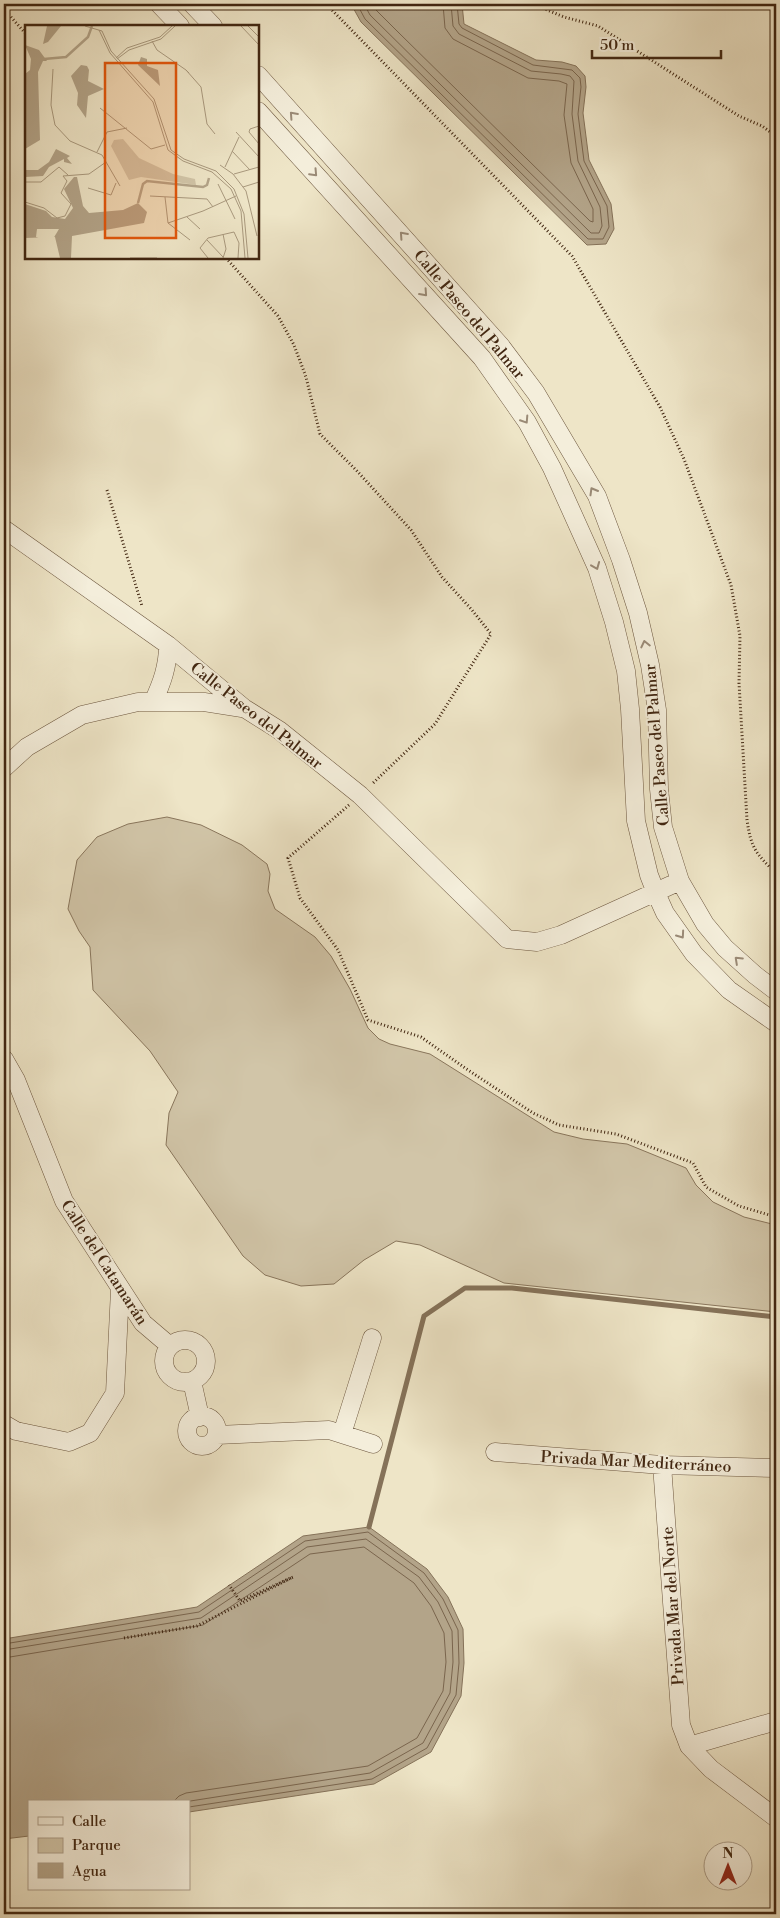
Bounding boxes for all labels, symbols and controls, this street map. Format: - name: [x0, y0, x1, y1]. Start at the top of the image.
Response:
- inset map: [25, 25, 259, 259]
- scale bar: [592, 28, 721, 60]
- text: 50 m: [600, 36, 634, 55]
- one-way arrow: [290, 111, 299, 120]
- one-way arrow: [308, 168, 317, 177]
- one-way arrow: [399, 232, 408, 241]
- street label: Calle Paseo del Palmar: [409, 246, 529, 383]
- one-way arrow: [418, 288, 427, 297]
- one-way arrow: [519, 414, 528, 423]
- one-way arrow: [589, 487, 599, 496]
- one-way arrow: [589, 561, 600, 570]
- one-way arrow: [640, 640, 651, 649]
- street label: Calle Paseo del Palmar: [186, 658, 327, 774]
- street label: Calle Paseo del Palmar: [640, 663, 674, 827]
- one-way arrow: [675, 929, 684, 939]
- one-way arrow: [735, 957, 744, 966]
- street label: Calle del Catamarán: [56, 1196, 152, 1329]
- street label: Privada Mar Mediterráneo: [540, 1447, 732, 1477]
- street label: Privada Mar del Norte: [657, 1526, 689, 1686]
- legend: [28, 1800, 190, 1890]
- text: Calle: [72, 1812, 106, 1831]
- text: Parque: [72, 1836, 121, 1855]
- north arrow: [702, 1840, 752, 1890]
- text: N: [722, 1845, 734, 1863]
- text: Agua: [71, 1862, 107, 1881]

